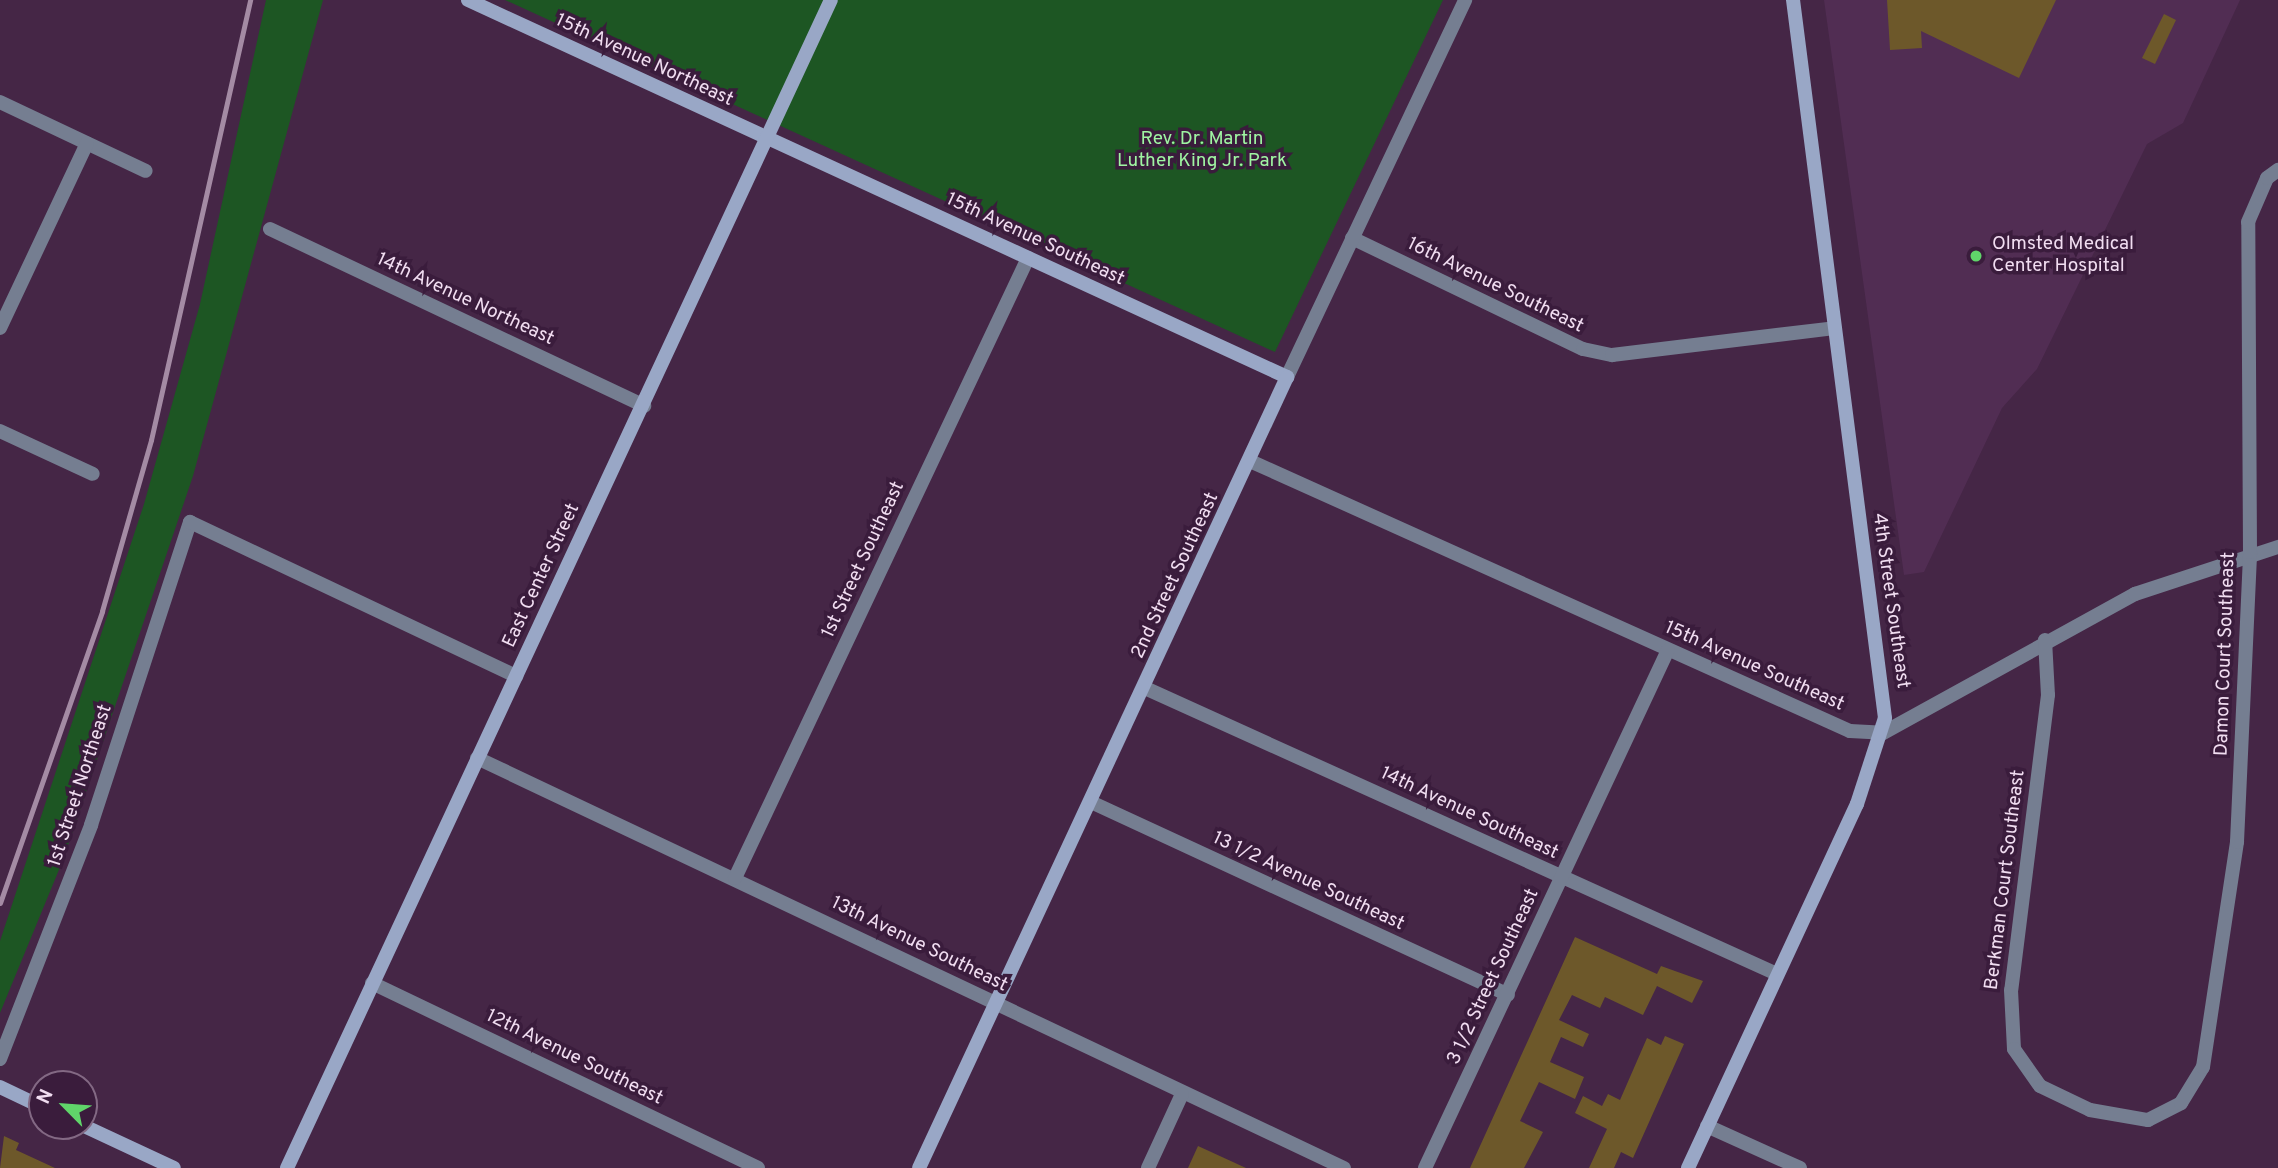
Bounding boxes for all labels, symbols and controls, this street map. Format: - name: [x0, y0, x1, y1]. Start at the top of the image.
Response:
- street label: 15th Avenue Northeast: [551, 10, 737, 112]
- park label: Rev. Dr. Martin Luther King Jr. Park: [1117, 129, 1287, 173]
- street label: 15th Avenue Southeast: [942, 188, 1128, 292]
- street label: 16th Avenue Southeast: [1403, 233, 1587, 339]
- place label: Olmsted Medical Center Hospital: [1992, 234, 2134, 278]
- marker: Olmsted Medical Center Hospital: [1966, 246, 1986, 266]
- street label: 14th Avenue Northeast: [372, 249, 558, 351]
- street label: 1st Street Southeast: [818, 478, 910, 642]
- street label: 2nd Street Southeast: [1127, 489, 1225, 663]
- street label: East Center Street: [499, 500, 585, 652]
- street label: 4th Street Southeast: [1866, 512, 1914, 690]
- street label: Damon Court Southeast: [2211, 552, 2241, 756]
- street label: 15th Avenue Southeast: [1660, 617, 1848, 717]
- street label: 1st Street Northeast: [44, 702, 118, 870]
- street label: 14th Avenue Southeast: [1376, 763, 1562, 865]
- street label: Berkman Court Southeast: [1981, 769, 2031, 991]
- street label: 13 1/2 Avenue Southeast: [1208, 827, 1408, 937]
- street label: 3 1/2 Street Southeast: [1443, 885, 1545, 1069]
- street label: 13th Avenue Southeast: [827, 892, 1011, 998]
- street label: 12th Avenue Southeast: [481, 1005, 667, 1111]
- north arrow: [28, 1070, 98, 1140]
- text: N: [32, 1086, 60, 1108]

